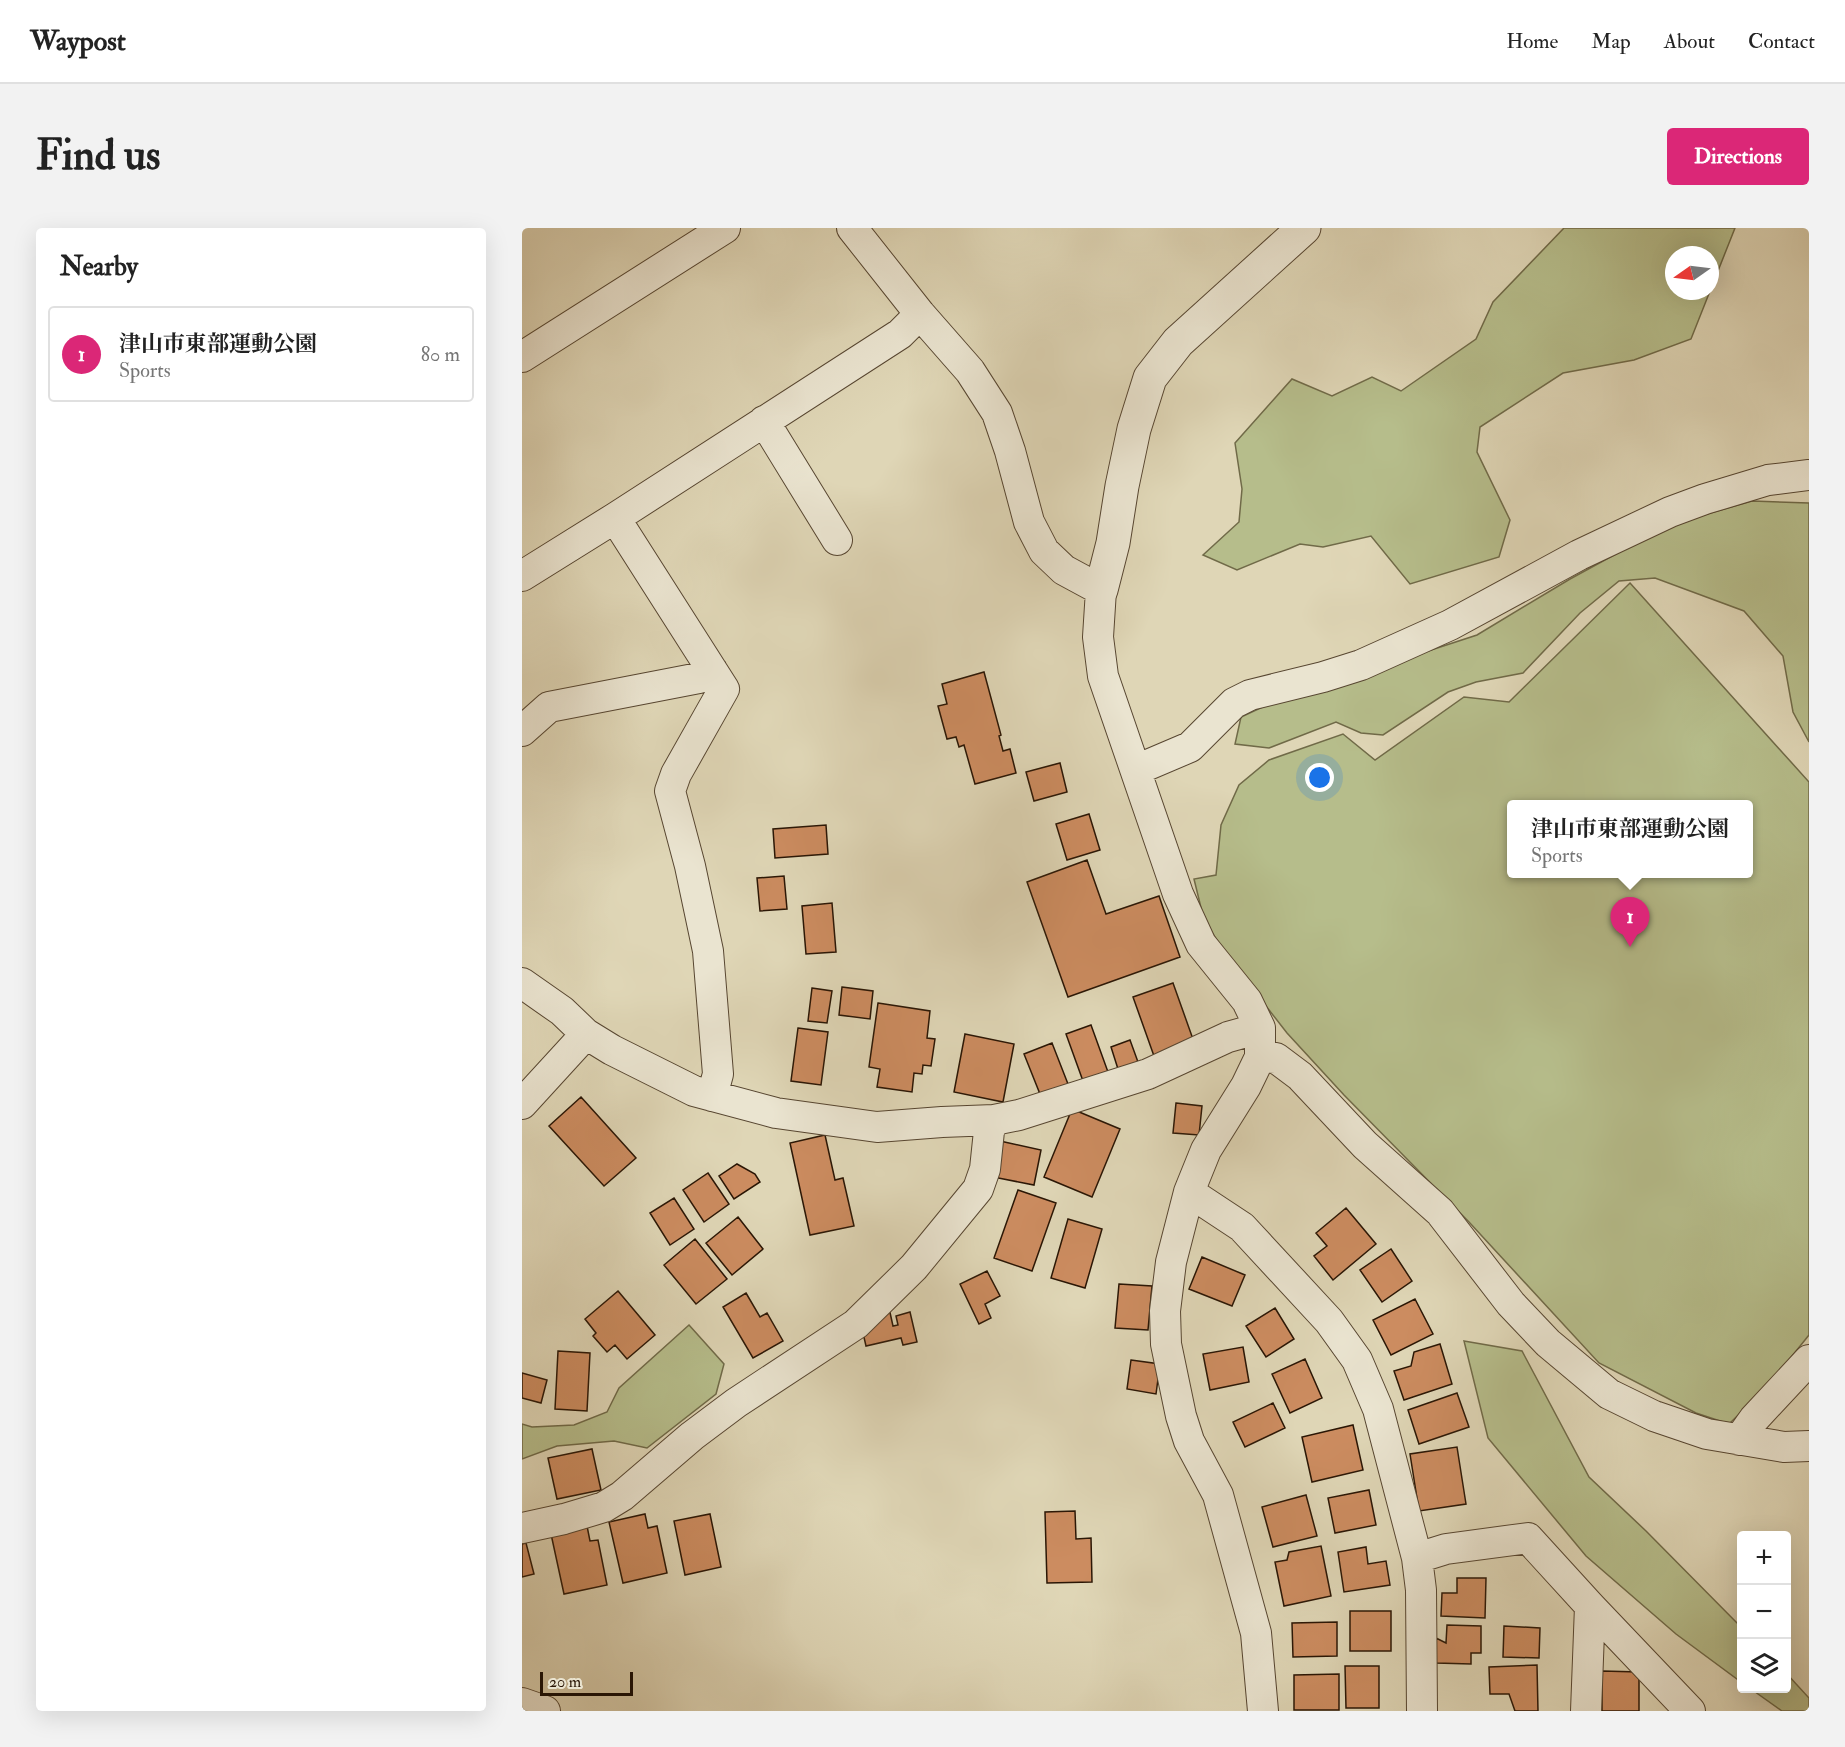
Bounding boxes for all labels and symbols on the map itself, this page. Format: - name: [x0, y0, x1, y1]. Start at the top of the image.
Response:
- north arrow: [1665, 246, 1719, 300]
- your location: [1305, 763, 1334, 792]
- pin: 1: [1610, 898, 1650, 947]
- scale bar: [540, 1669, 633, 1696]

